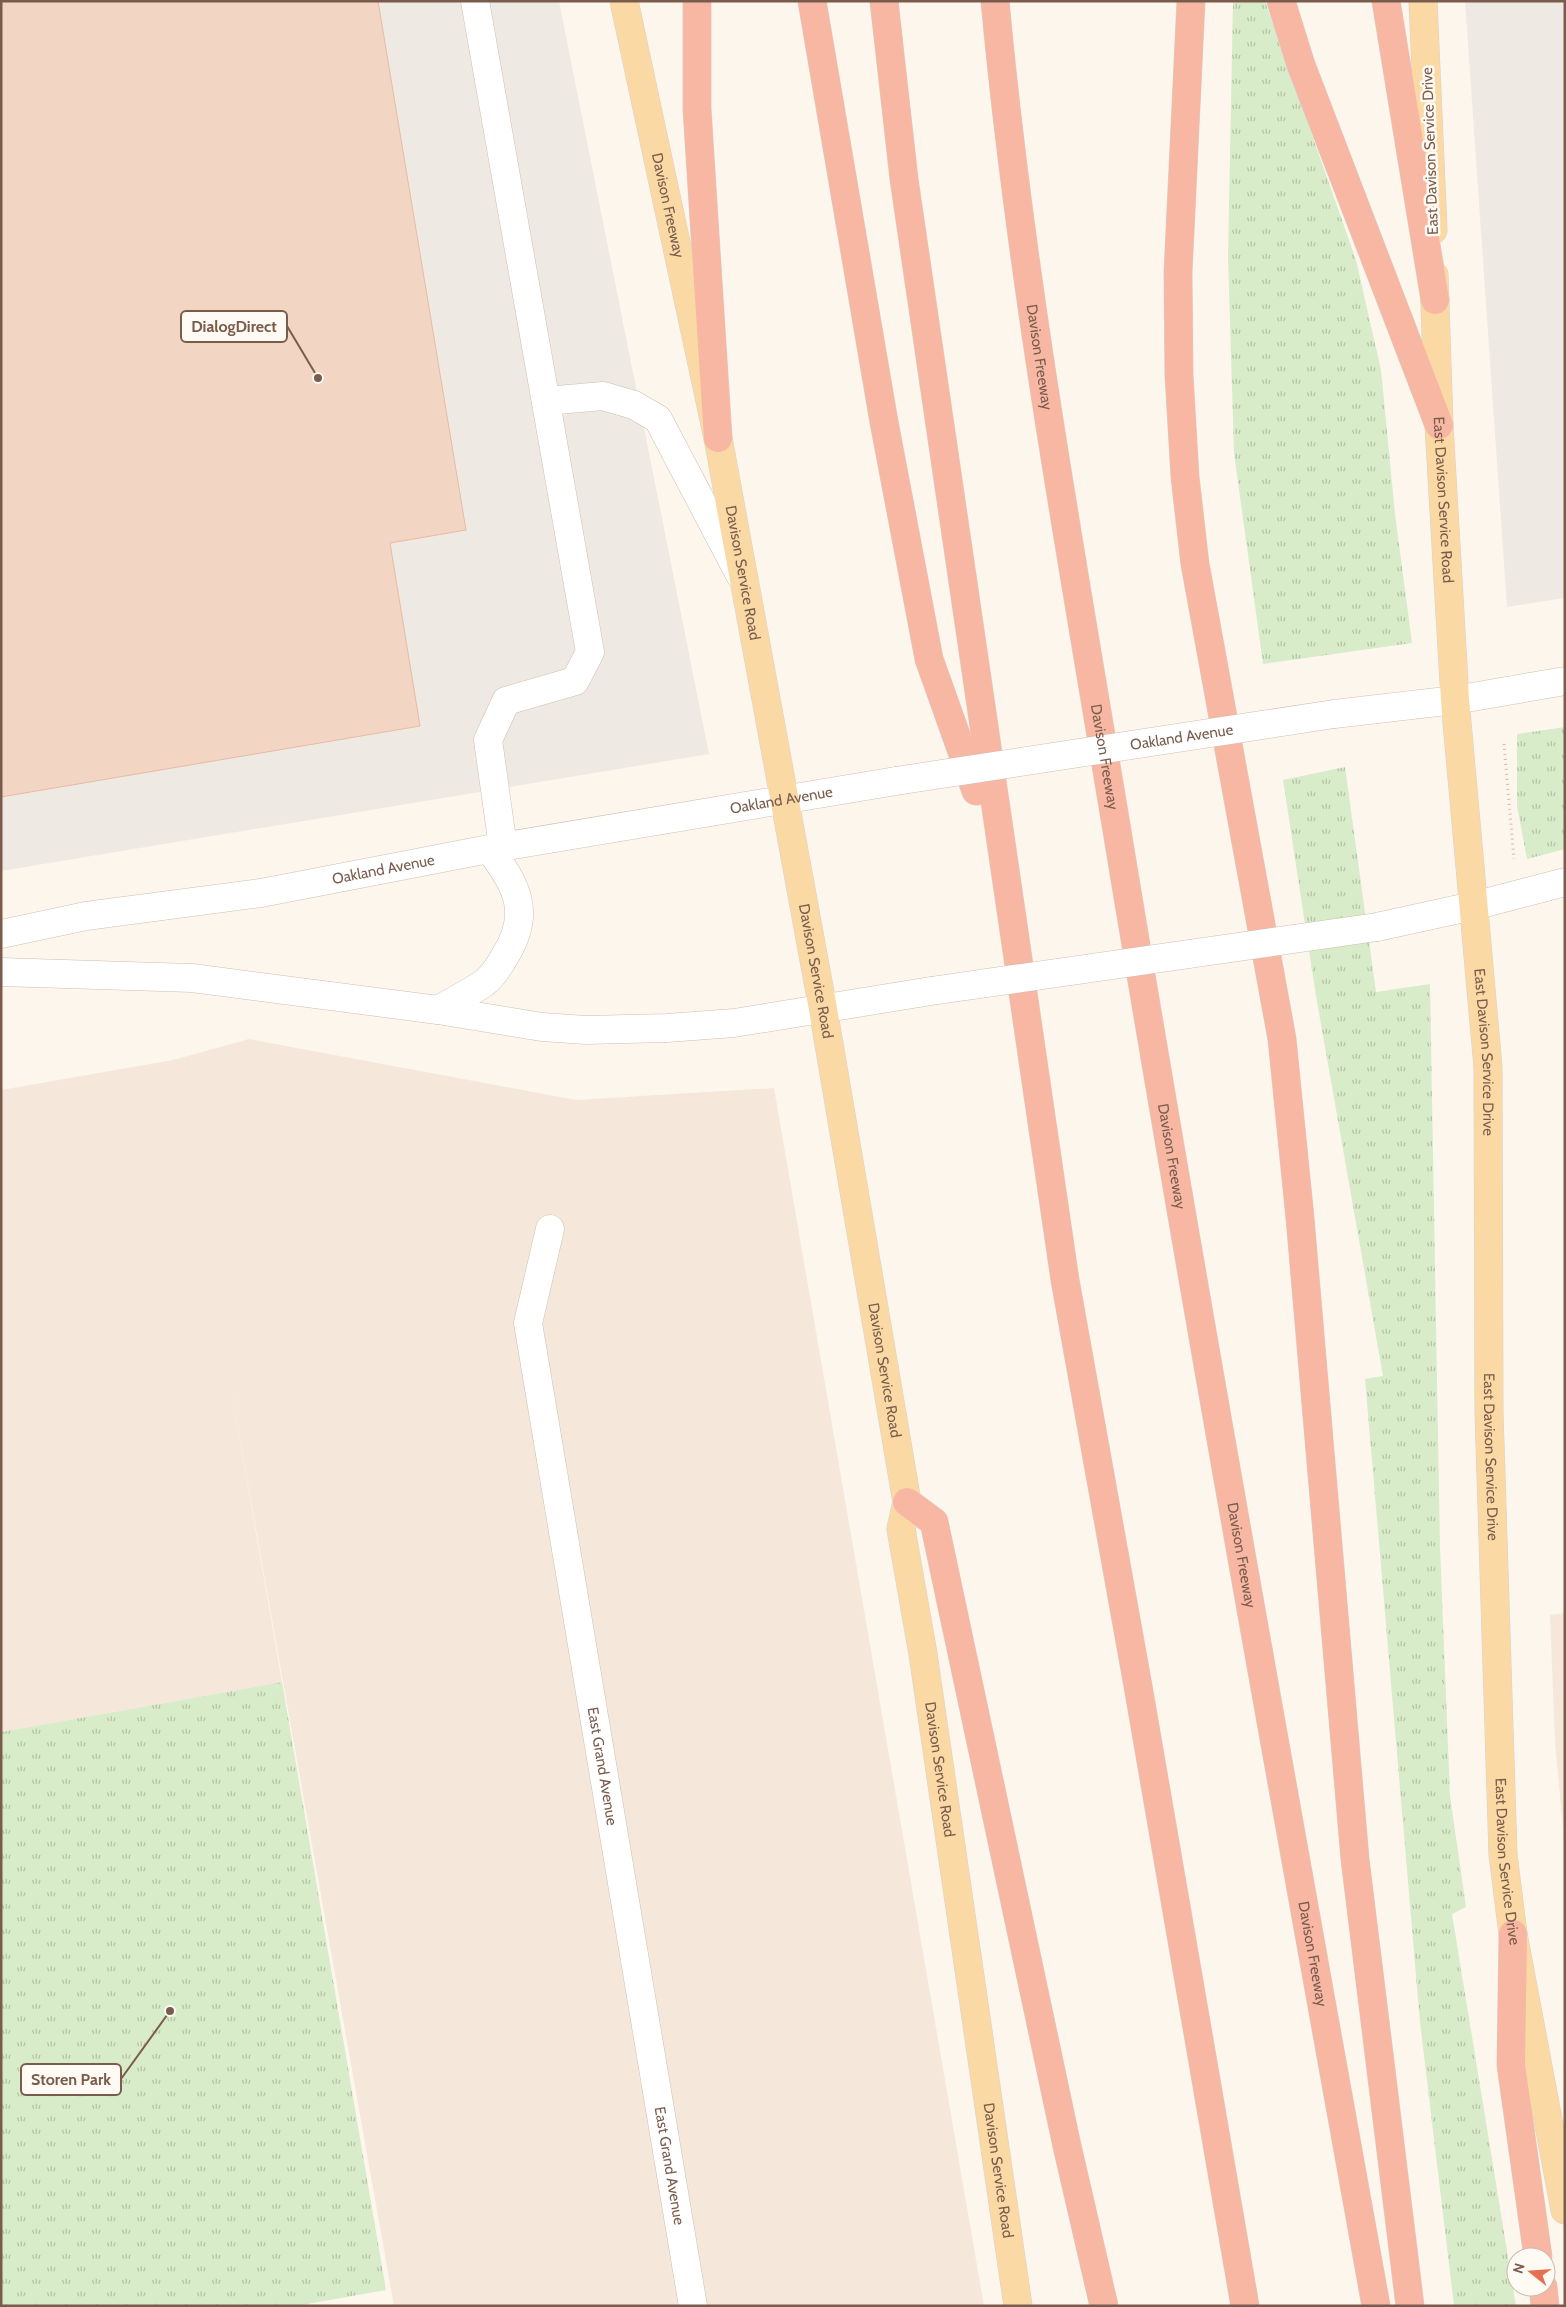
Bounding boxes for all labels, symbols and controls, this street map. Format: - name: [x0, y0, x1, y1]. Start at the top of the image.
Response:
- street label: East Davison Service Drive: [1418, 67, 1442, 235]
- street label: Davison Freeway: [648, 151, 688, 260]
- street label: Davison Freeway: [1023, 303, 1056, 412]
- callout: DialogDirect: [181, 311, 287, 342]
- text: DialogDirect: [191, 317, 277, 336]
- street label: East Davison Service Road: [1430, 416, 1457, 584]
- street label: Davison Service Road: [722, 504, 764, 642]
- street label: Davison Freeway: [1087, 703, 1122, 812]
- street label: Oakland Avenue: [1129, 721, 1235, 754]
- street label: Oakland Avenue: [729, 783, 834, 818]
- street label: Oakland Avenue: [331, 851, 436, 888]
- street label: Davison Service Road: [795, 902, 837, 1040]
- street label: East Davison Service Drive: [1470, 968, 1497, 1136]
- street label: Davison Freeway: [1154, 1102, 1190, 1211]
- street label: Davison Service Road: [864, 1301, 905, 1439]
- street label: East Davison Service Drive: [1480, 1373, 1502, 1541]
- street label: Davison Freeway: [1223, 1501, 1260, 1610]
- street label: Davison Service Road: [921, 1701, 959, 1838]
- street label: East Grand Avenue: [584, 1706, 621, 1827]
- street label: East Davison Service Drive: [1492, 1778, 1524, 1947]
- street label: Davison Freeway: [1294, 1900, 1331, 2009]
- callout: Storen Park: [21, 2064, 121, 2095]
- text: Storen Park: [31, 2070, 111, 2089]
- street label: Davison Service Road: [979, 2101, 1017, 2239]
- street label: East Grand Avenue: [651, 2105, 688, 2227]
- north arrow: [1506, 2247, 1556, 2297]
- text: N: [1509, 2261, 1529, 2276]

